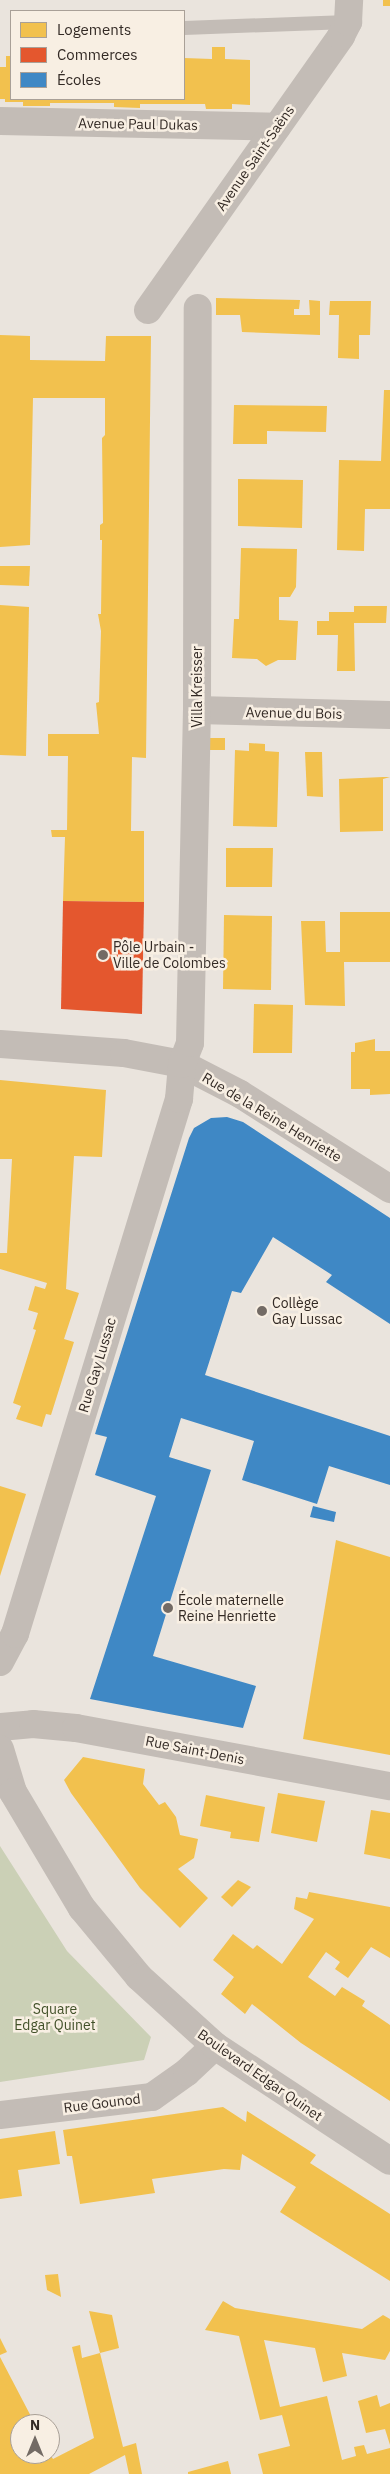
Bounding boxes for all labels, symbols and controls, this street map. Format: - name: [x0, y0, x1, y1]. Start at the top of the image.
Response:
- legend: [10, 10, 185, 100]
- text: Logements: [57, 20, 131, 39]
- text: Commerces: [57, 45, 138, 64]
- text: Écoles: [57, 70, 101, 89]
- street label: Avenue Saint-Saëns: [212, 102, 298, 214]
- street label: Avenue Paul Dukas: [78, 115, 198, 133]
- street label: Villa Kreisser: [189, 646, 205, 728]
- street label: Avenue du Bois: [245, 704, 343, 722]
- place label: Pôle Urbain - Ville de Colombes: [113, 939, 226, 972]
- marker: Pôle Urbain - Ville de Colombes: [97, 949, 109, 961]
- street label: Rue de la Reine Henriette: [199, 1069, 345, 1165]
- place label: Collège Gay Lussac: [272, 1295, 342, 1328]
- marker: Collège Gay Lussac: [256, 1305, 268, 1317]
- street label: Rue Gay Lussac: [75, 1316, 119, 1414]
- place label: École maternelle Reine Henriette: [178, 1592, 284, 1624]
- marker: École maternelle Reine Henriette: [162, 1602, 174, 1614]
- street label: Rue Saint-Denis: [144, 1732, 246, 1768]
- park label: Square Edgar Quinet: [14, 2001, 96, 2034]
- street label: Boulevard Edgar Quinet: [194, 2026, 326, 2124]
- street label: Rue Gounod: [63, 2090, 141, 2116]
- north arrow: [10, 2414, 60, 2464]
- text: N: [30, 2416, 40, 2434]

